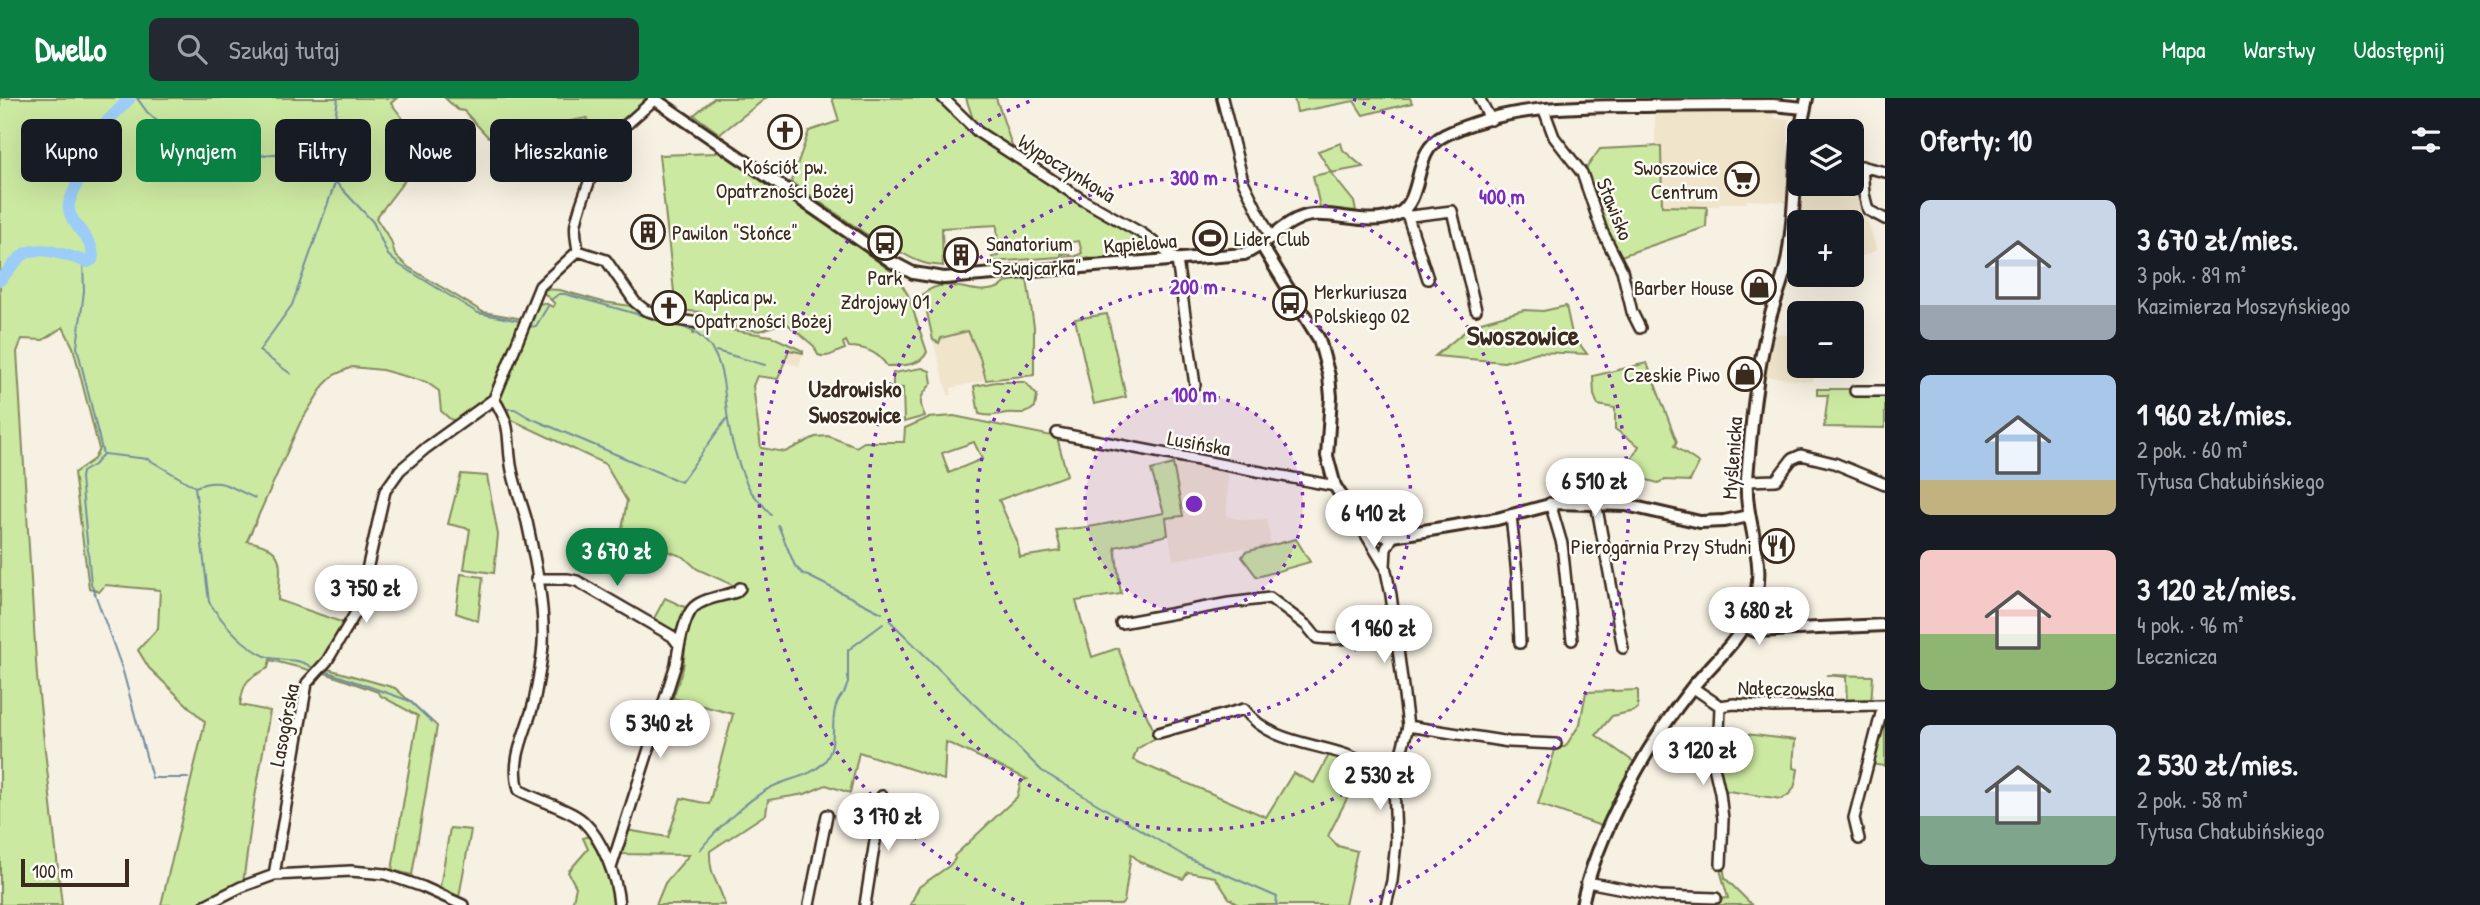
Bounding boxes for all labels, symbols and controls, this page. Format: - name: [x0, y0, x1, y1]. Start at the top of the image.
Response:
- search box: [149, 18, 639, 81]
- text: Dwello: [35, 27, 107, 71]
- icon: search: [173, 30, 211, 68]
- text: Szukaj tutaj: [229, 32, 340, 67]
- text: Mapa: [2162, 33, 2205, 65]
- text: Warstwy: [2243, 33, 2316, 65]
- text: Udostępnij: [2354, 33, 2445, 65]
- church icon: Kościół pw. Opatrzności Bożej: [766, 113, 804, 151]
- chip: Kupno: [21, 119, 122, 182]
- chip: Wynajem: [136, 119, 261, 182]
- chip: Filtry: [275, 119, 371, 182]
- chip: Nowe: [385, 119, 476, 182]
- chip: Mieszkanie: [490, 119, 632, 182]
- map controls: [1787, 119, 1864, 378]
- button: layers: [1787, 119, 1864, 196]
- text: Oferty: 10: [1920, 120, 2032, 160]
- icon: filters: [2407, 121, 2445, 159]
- street label: Wypoczynkowa: [1013, 127, 1121, 209]
- place label: Kościół pw. Opatrzności Bożej: [716, 152, 854, 205]
- place label: Swoszowice Centrum: [1634, 153, 1718, 206]
- supermarket icon: Swoszowice Centrum: [1723, 160, 1761, 198]
- text: 300 m: [1170, 163, 1218, 192]
- street label: Stawisko: [1589, 174, 1641, 244]
- text: 400 m: [1479, 182, 1525, 211]
- button: +: [1787, 210, 1864, 287]
- building icon: Pawilon "Słońce": [629, 213, 667, 251]
- place label: Pawilon "Słońce": [672, 218, 798, 247]
- sports icon: Lider Club: [1191, 219, 1229, 257]
- text: 3 670 zł/mies.: [2137, 219, 2298, 259]
- bus stop icon: Park Zdrojowy 01: [866, 224, 904, 262]
- place label: Lider Club: [1234, 224, 1310, 253]
- street label: Kąpielowa: [1102, 225, 1178, 261]
- icon: home: [1976, 228, 2060, 312]
- place label: Sanatorium "Szwajcarka": [986, 229, 1082, 282]
- building icon: Sanatorium "Szwajcarka": [942, 236, 980, 274]
- text: 3 pok. · 89 m²: [2137, 259, 2246, 290]
- place label: Park Zdrojowy 01: [840, 263, 930, 316]
- shop icon: Barber House: [1740, 268, 1778, 306]
- text: 200 m: [1170, 272, 1218, 301]
- place label: Barber House: [1634, 273, 1734, 302]
- place label: Merkuriusza Polskiego 02: [1314, 277, 1410, 330]
- place label: Kaplica pw. Opatrzności Bożej: [694, 282, 832, 335]
- bus stop icon: Merkuriusza Polskiego 02: [1271, 284, 1309, 322]
- church icon: Kaplica pw. Opatrzności Bożej: [650, 289, 688, 327]
- text: Kazimierza Moszyńskiego: [2137, 290, 2350, 321]
- button: −: [1787, 301, 1864, 378]
- district label: Swoszowice: [1467, 316, 1580, 354]
- shop icon: Czeskie Piwo: [1726, 355, 1764, 393]
- place label: Czeskie Piwo: [1623, 360, 1720, 389]
- district label: Uzdrowisko Swoszowice: [808, 373, 902, 430]
- text: 100 m: [1171, 380, 1217, 409]
- text: 1 960 zł/mies.: [2137, 394, 2292, 434]
- icon: home: [1976, 403, 2060, 487]
- street label: Myślenicka: [1715, 416, 1749, 500]
- street label: Lusińska: [1165, 423, 1233, 463]
- text: 2 pok. · 60 m²: [2137, 434, 2248, 465]
- pin: 6 510 zł: [1523, 458, 1667, 518]
- text: 6 510 zł: [1562, 465, 1628, 496]
- text: Tytusa Chałubińskiego: [2137, 465, 2324, 496]
- pin: 6 410 zł: [1302, 490, 1446, 550]
- centre of rings: [1182, 492, 1206, 516]
- text: 6 410 zł: [1341, 497, 1407, 528]
- restaurant icon: Pierogarnia Przy Studni: [1758, 527, 1796, 565]
- pin: 3 670 zł: [545, 528, 689, 588]
- place label: Pierogarnia Przy Studni: [1571, 532, 1752, 561]
- text: 3 670 zł: [582, 535, 652, 566]
- pin: 3 750 zł: [294, 566, 438, 625]
- text: 3 120 zł/mies.: [2137, 569, 2297, 609]
- text: 3 750 zł: [331, 572, 401, 603]
- icon: home: [1976, 578, 2060, 662]
- pin: 3 680 zł: [1687, 588, 1831, 647]
- text: 3 680 zł: [1725, 594, 1793, 625]
- pin: 1 960 zł: [1312, 606, 1456, 665]
- text: 4 pok. · 96 m²: [2137, 609, 2244, 640]
- text: 1 960 zł: [1351, 612, 1417, 643]
- text: Lecznicza: [2137, 640, 2217, 671]
- street label: Nałęczowska: [1738, 673, 1834, 703]
- street label: Lasogórska: [262, 681, 306, 769]
- pin: 5 340 zł: [588, 700, 732, 760]
- text: 5 340 zł: [626, 707, 694, 738]
- pin: 3 120 zł: [1631, 728, 1775, 787]
- text: 3 120 zł: [1669, 734, 1737, 765]
- text: 2 530 zł/mies.: [2137, 744, 2298, 784]
- pin: 2 530 zł: [1308, 752, 1452, 812]
- icon: home: [1976, 753, 2060, 837]
- text: 2 530 zł: [1345, 759, 1415, 790]
- text: 2 pok. · 58 m²: [2137, 784, 2248, 815]
- pin: 3 170 zł: [816, 794, 960, 853]
- text: 3 170 zł: [853, 800, 923, 831]
- text: Tytusa Chałubińskiego: [2137, 815, 2324, 846]
- scale bar: [21, 856, 130, 888]
- text: 100 m: [32, 858, 73, 884]

